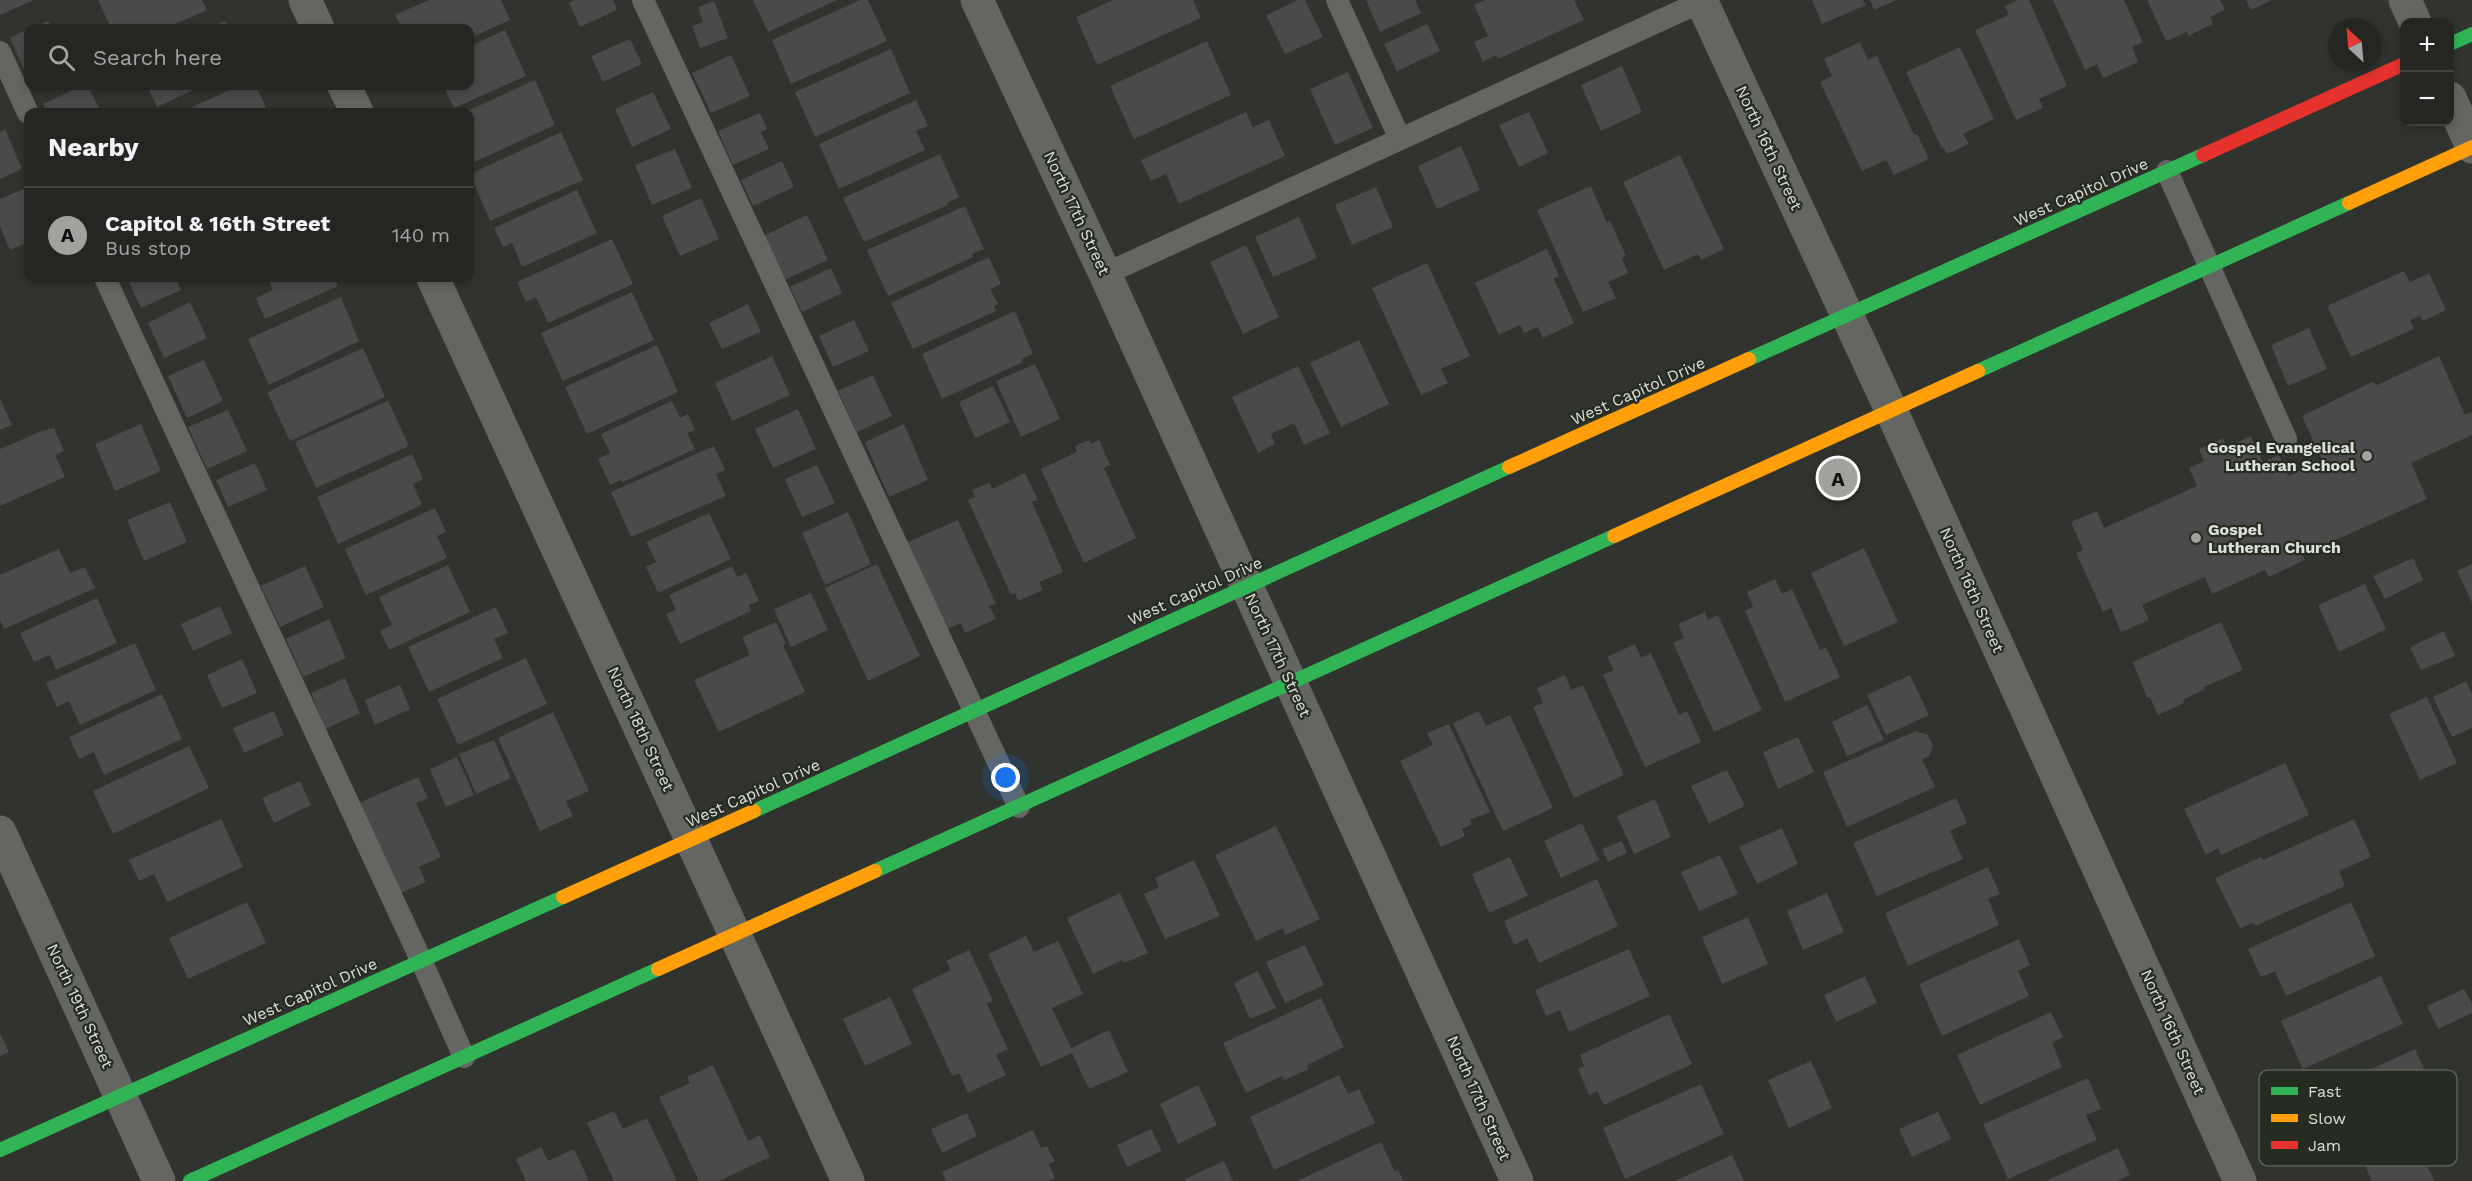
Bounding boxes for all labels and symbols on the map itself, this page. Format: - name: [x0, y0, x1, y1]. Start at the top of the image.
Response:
- north arrow: [2328, 18, 2382, 72]
- street label: North 16th Street: [1732, 83, 1806, 214]
- street label: North 17th Street: [1040, 148, 1114, 278]
- street label: West Capitol Drive: [2011, 154, 2151, 230]
- street label: West Capitol Drive: [1568, 353, 1708, 429]
- place label: Gospel Evangelical Lutheran School: [2207, 438, 2356, 475]
- marker: Gospel Evangelical Lutheran School: [2360, 449, 2374, 463]
- pin: A: [1818, 456, 1858, 500]
- place label: Gospel Lutheran Church: [2208, 520, 2341, 557]
- street label: North 16th Street: [1936, 524, 2008, 656]
- marker: Gospel Lutheran Church: [2189, 531, 2203, 545]
- street label: West Capitol Drive: [1125, 553, 1265, 629]
- street label: North 17th Street: [1241, 590, 1315, 720]
- street label: North 18th Street: [604, 664, 678, 795]
- street label: West Capitol Drive: [683, 755, 823, 831]
- your location: [991, 763, 1020, 792]
- street label: North 19th Street: [43, 941, 117, 1072]
- street label: West Capitol Drive: [240, 954, 380, 1030]
- street label: North 16th Street: [2137, 966, 2209, 1098]
- street label: North 17th Street: [1443, 1033, 1515, 1164]
- legend: [2259, 1070, 2457, 1166]
- text: Fast: [2308, 1082, 2341, 1101]
- text: Slow: [2308, 1109, 2346, 1128]
- text: Jam: [2308, 1136, 2341, 1155]

